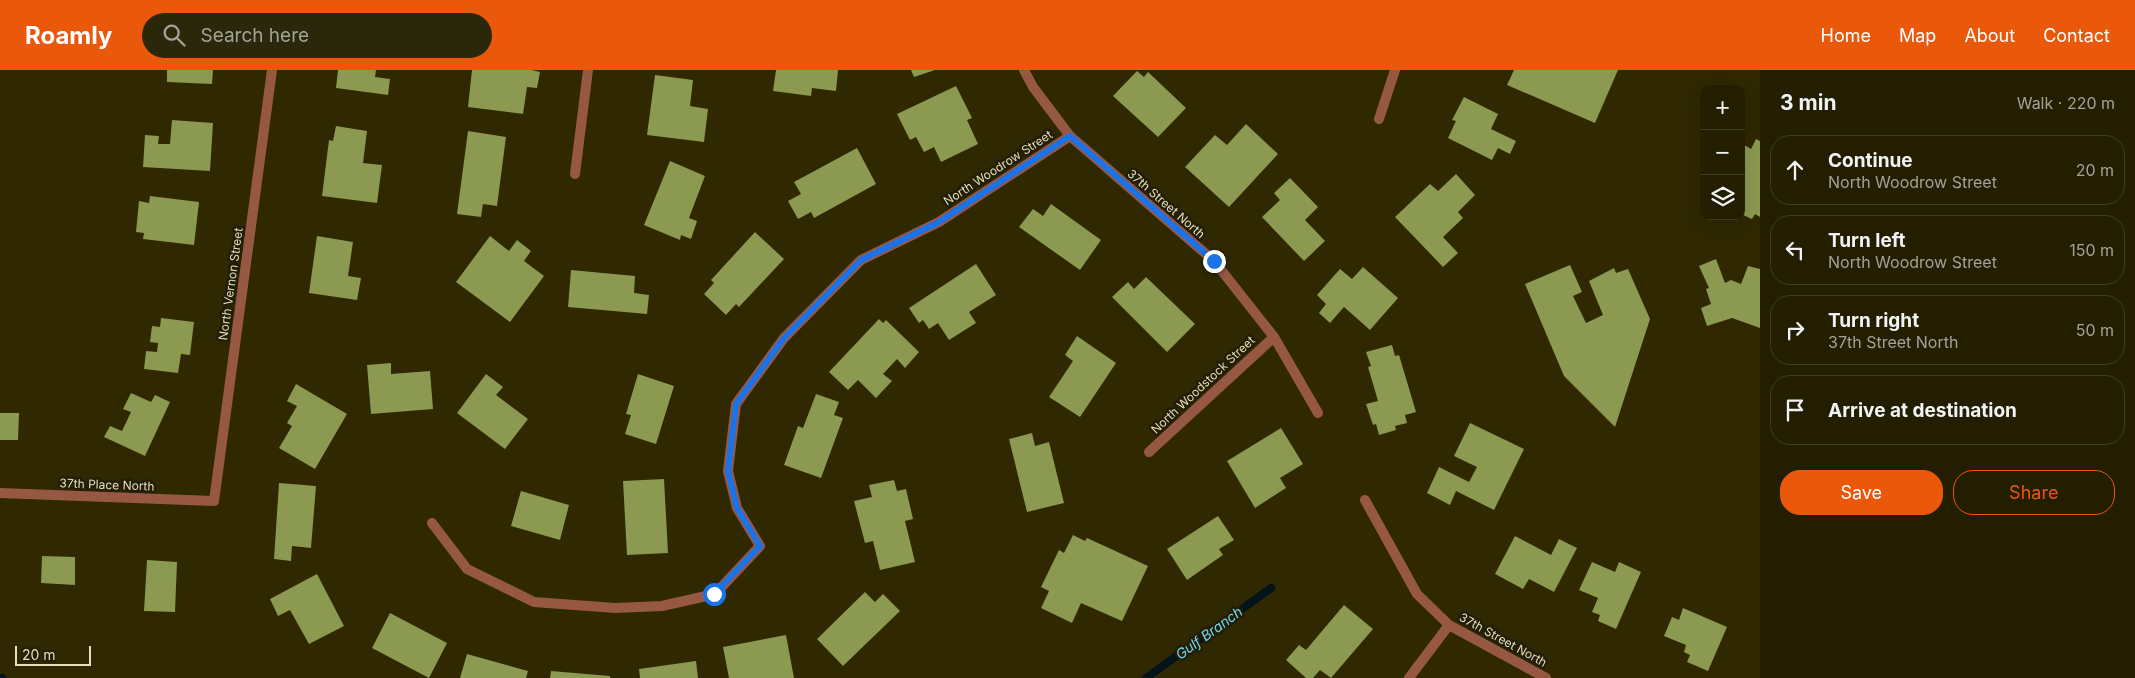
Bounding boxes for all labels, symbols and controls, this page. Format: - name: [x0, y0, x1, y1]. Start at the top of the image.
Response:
- search box: [142, 13, 492, 58]
- text: Roamly: [25, 21, 112, 50]
- icon: search: [160, 21, 188, 49]
- text: Search here: [200, 24, 309, 47]
- text: Home: [1821, 25, 1871, 46]
- text: Map: [1899, 25, 1936, 46]
- text: About: [1964, 25, 2015, 46]
- text: Contact: [2043, 25, 2110, 46]
- map controls: [1700, 85, 1745, 220]
- button: +: [1700, 85, 1745, 130]
- text: 3 min: [1780, 90, 1836, 115]
- text: Walk · 220 m: [2017, 93, 2115, 113]
- street label: North Woodrow Street: [941, 127, 1055, 208]
- button: −: [1700, 130, 1745, 175]
- text: Continue: [1828, 149, 1913, 172]
- icon: ahead: [1781, 156, 1809, 184]
- text: 20 m: [2076, 160, 2114, 180]
- street label: 37th Street North: [1124, 166, 1208, 241]
- text: North Woodrow Street: [1828, 172, 1997, 192]
- button: layers: [1700, 175, 1745, 220]
- street label: North Vernon Street: [215, 227, 246, 341]
- text: Turn left: [1828, 229, 1906, 252]
- icon: left: [1781, 236, 1809, 264]
- text: 150 m: [2069, 240, 2114, 260]
- route end: [1203, 250, 1226, 273]
- text: North Woodrow Street: [1828, 252, 1997, 272]
- text: Turn right: [1828, 309, 1919, 332]
- icon: right: [1781, 316, 1809, 344]
- text: 50 m: [2076, 320, 2114, 340]
- text: 37th Street North: [1828, 332, 1958, 352]
- street label: North Woodstock Street: [1148, 333, 1258, 437]
- icon: arrive: [1781, 396, 1809, 424]
- text: Arrive at destination: [1828, 399, 2017, 422]
- button: Save: [1780, 470, 1943, 515]
- button: Share: [1953, 470, 2115, 515]
- street label: 37th Place North: [59, 475, 155, 494]
- route start: [703, 583, 726, 606]
- water label: Gulf Branch: [1172, 603, 1246, 663]
- street label: 37th Street North: [1457, 609, 1550, 670]
- scale bar: [15, 643, 91, 666]
- text: 20 m: [22, 646, 56, 663]

